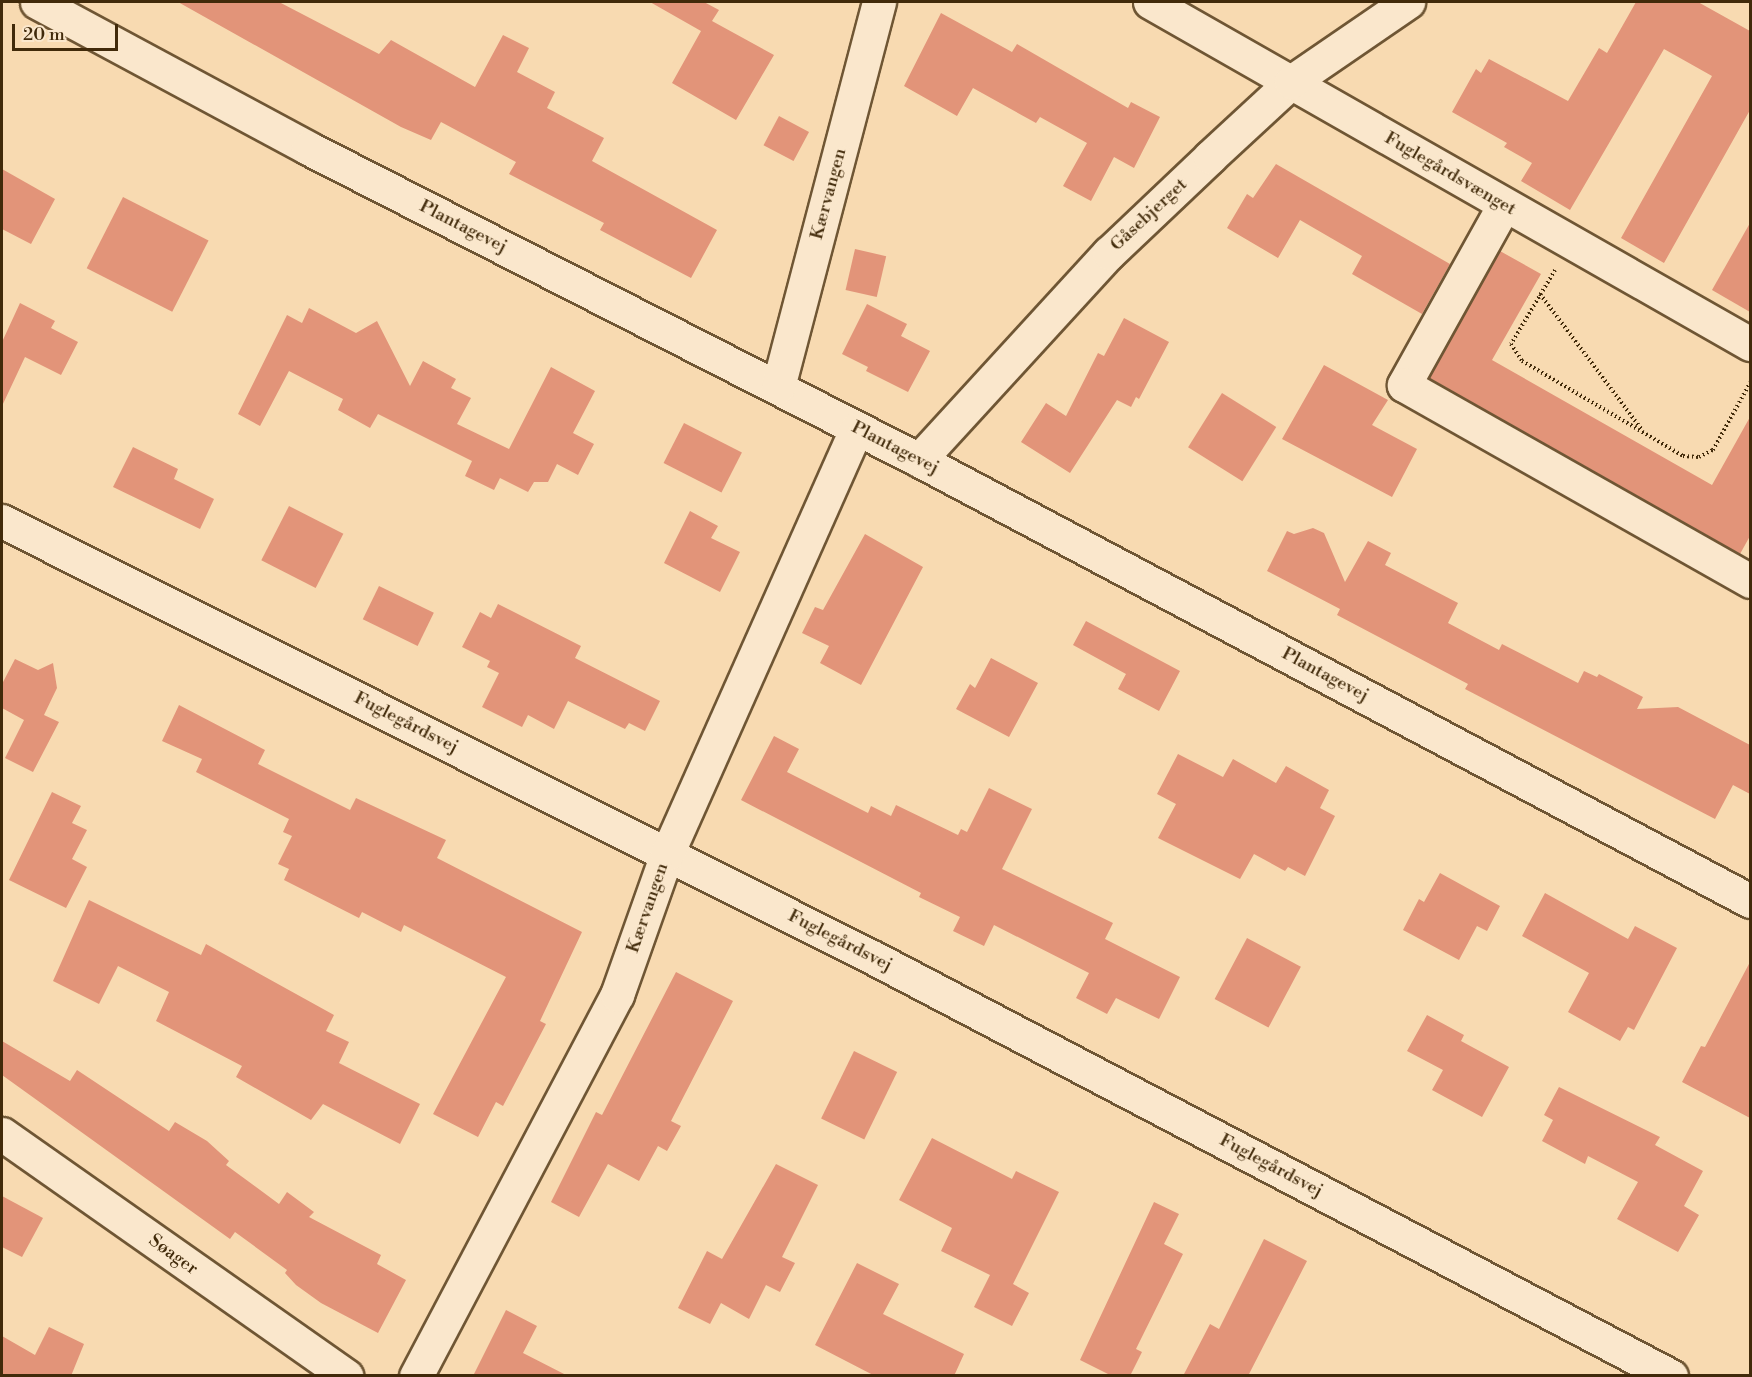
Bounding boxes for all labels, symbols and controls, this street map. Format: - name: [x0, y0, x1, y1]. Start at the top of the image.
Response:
- scale bar: [15, 12, 122, 50]
- text: 20 m: [23, 23, 65, 46]
- street label: Fuglegårdsvænget: [1381, 128, 1519, 220]
- street label: Kærvangen: [806, 146, 852, 242]
- street label: Gåsebjerget: [1106, 174, 1192, 256]
- street label: Plantagevej: [416, 196, 510, 258]
- street label: Plantagevej: [848, 417, 942, 479]
- street label: Plantagevej: [1278, 643, 1372, 707]
- street label: Fuglegårdsvej: [350, 688, 462, 758]
- street label: Kærvangen: [623, 860, 673, 956]
- street label: Fuglegårdsvej: [784, 906, 896, 976]
- street label: Fuglegårdsvej: [1216, 1130, 1326, 1202]
- street label: Søager: [144, 1230, 202, 1280]

